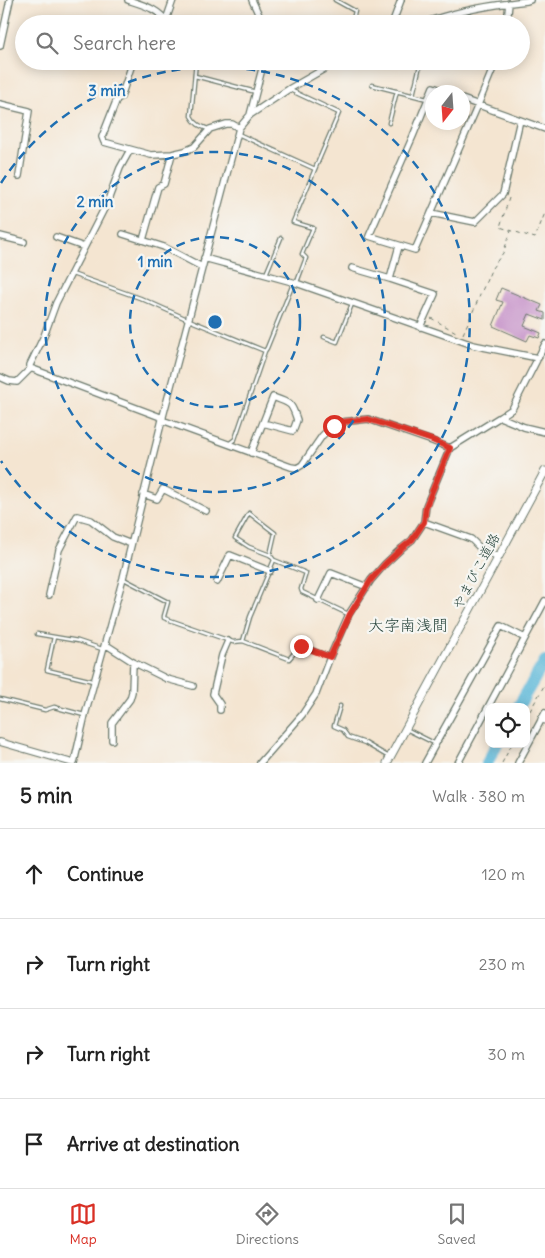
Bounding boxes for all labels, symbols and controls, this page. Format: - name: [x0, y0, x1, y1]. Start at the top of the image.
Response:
- search box: [15, 15, 530, 70]
- icon: search: [33, 29, 61, 57]
- text: Search here: [73, 31, 176, 55]
- text: 3 min: [88, 81, 126, 100]
- north arrow: [425, 85, 470, 130]
- text: 2 min: [77, 192, 114, 211]
- text: 1 min: [138, 252, 173, 271]
- centre of rings: [206, 313, 224, 331]
- route start: [323, 415, 346, 438]
- street label: やまびこ道路: [448, 530, 504, 612]
- district label: 大字南浅間: [368, 615, 448, 635]
- route end: [290, 635, 313, 658]
- map controls: [485, 703, 530, 748]
- button: locate: [485, 703, 530, 748]
- text: 5 min: [20, 782, 72, 809]
- text: Walk · 380 m: [432, 786, 525, 806]
- icon: ahead: [20, 860, 48, 888]
- text: Continue: [67, 862, 144, 886]
- text: 120 m: [482, 864, 525, 884]
- icon: right: [20, 950, 48, 978]
- text: Turn right: [67, 952, 150, 976]
- text: 230 m: [479, 954, 525, 974]
- icon: right: [20, 1040, 48, 1068]
- text: Turn right: [67, 1042, 150, 1066]
- text: 30 m: [488, 1044, 525, 1064]
- icon: arrive: [20, 1130, 48, 1158]
- text: Arrive at destination: [67, 1132, 240, 1156]
- tab: Map: [69, 1200, 97, 1248]
- tab: Directions: [236, 1200, 299, 1248]
- tab: Saved: [437, 1200, 476, 1248]

